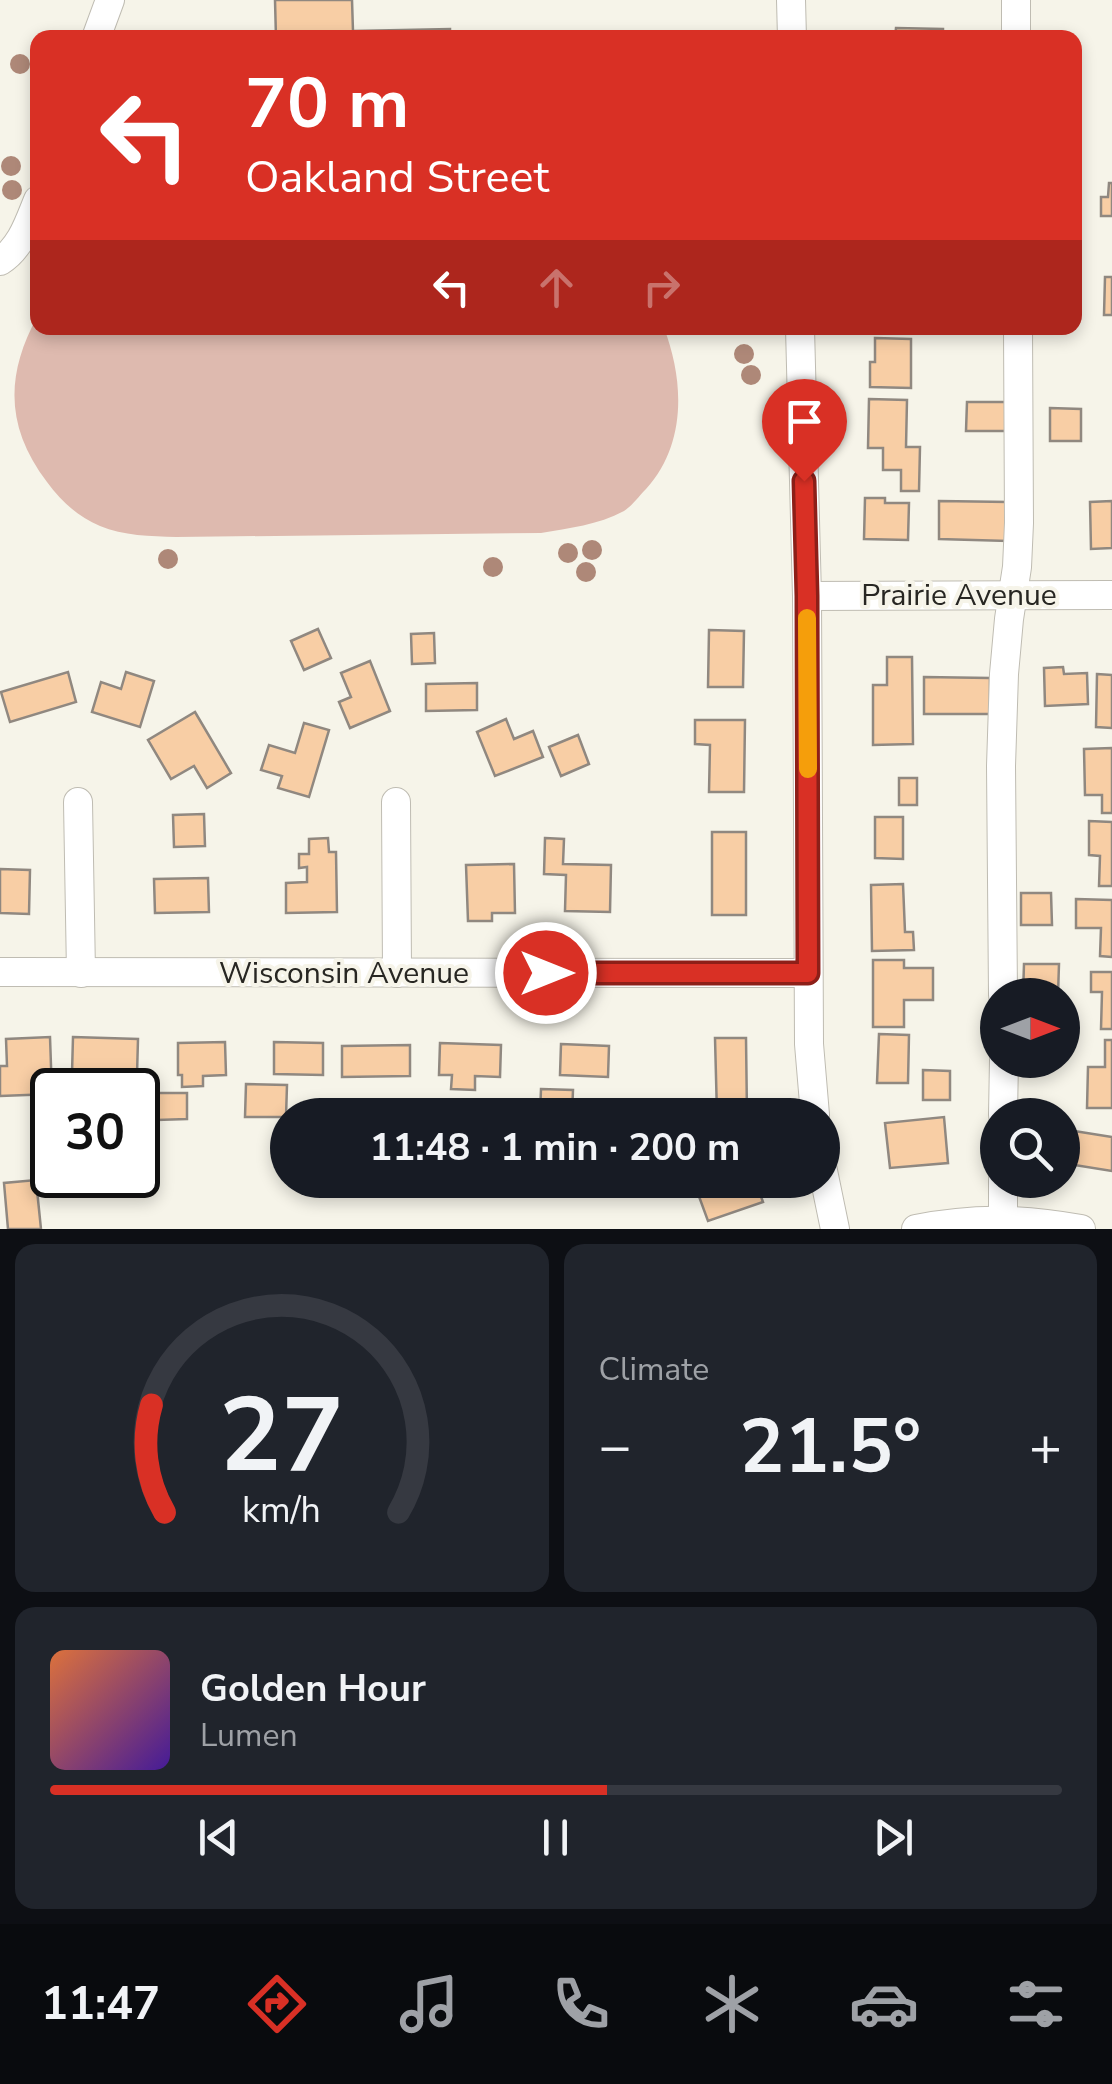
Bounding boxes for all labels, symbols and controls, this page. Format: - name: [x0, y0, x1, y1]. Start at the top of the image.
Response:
- text: 70 m: [245, 56, 409, 152]
- icon: left: [80, 70, 210, 200]
- text: Oakland Street: [245, 147, 549, 208]
- icon: left: [424, 260, 479, 315]
- icon: ahead: [529, 260, 584, 315]
- icon: right: [634, 260, 689, 315]
- pin: [762, 379, 847, 482]
- icon: arrive: [777, 394, 832, 449]
- street label: Prairie Avenue: [861, 575, 1057, 616]
- position arrow: [494, 921, 598, 1025]
- street label: Wisconsin Avenue: [219, 953, 469, 994]
- north arrow: [980, 978, 1080, 1078]
- map controls: [980, 978, 1080, 1198]
- speed limit sign: 30: [30, 1068, 160, 1198]
- button: search: [980, 1098, 1080, 1198]
- text: 11:48 · 1 min · 200 m: [370, 1122, 740, 1173]
- text: Climate: [599, 1348, 709, 1391]
- text: 27: [219, 1365, 344, 1507]
- text: 21.5°: [739, 1396, 921, 1498]
- text: −: [599, 1409, 632, 1484]
- text: +: [1029, 1409, 1062, 1484]
- text: km/h: [242, 1486, 321, 1535]
- text: Golden Hour: [200, 1663, 426, 1714]
- text: Lumen: [200, 1714, 298, 1757]
- icon: previous: [191, 1810, 246, 1865]
- icon: pause: [528, 1810, 583, 1865]
- icon: next: [866, 1810, 921, 1865]
- icon: directions: [242, 1969, 312, 2039]
- icon: music: [394, 1969, 464, 2039]
- icon: phone: [546, 1969, 616, 2039]
- icon: climate: [697, 1969, 767, 2039]
- icon: car: [849, 1969, 919, 2039]
- icon: filters: [1001, 1969, 1071, 2039]
- text: 11:47: [41, 1974, 160, 2035]

